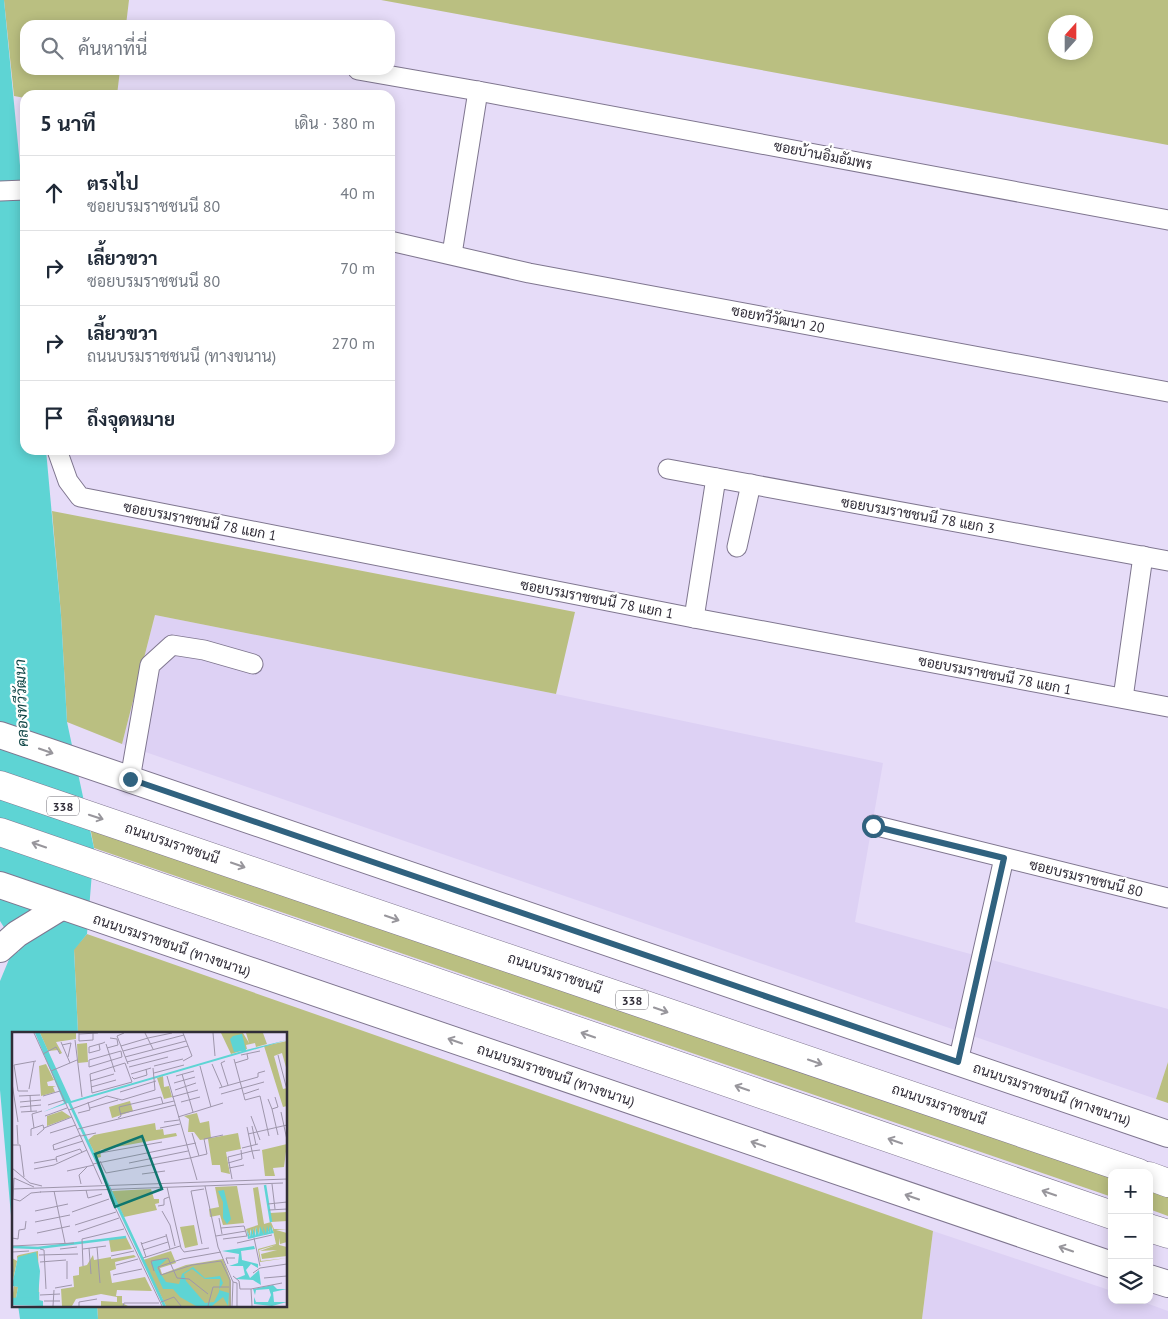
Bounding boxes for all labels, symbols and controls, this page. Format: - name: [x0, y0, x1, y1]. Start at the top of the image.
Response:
- north arrow: [1048, 15, 1093, 60]
- search box: [20, 20, 395, 75]
- icon: search: [38, 34, 66, 62]
- text: ค้นหาที่นี่: [78, 36, 147, 60]
- text: 5 นาที: [40, 110, 96, 137]
- text: เดิน · 380 m: [294, 113, 375, 133]
- street label: ซอยบ้านอิ่มอัมพร: [772, 134, 875, 173]
- text: ตรงไป: [87, 171, 139, 195]
- icon: ahead: [40, 179, 68, 207]
- text: 40 m: [340, 183, 375, 203]
- text: ซอยบรมราชชนนี 80: [87, 196, 220, 216]
- text: เลี้ยวขวา: [87, 246, 158, 270]
- icon: right: [40, 254, 68, 282]
- text: 70 m: [340, 258, 375, 278]
- text: ซอยบรมราชชนนี 80: [87, 271, 220, 291]
- street label: ซอยทวีวัฒนา 20: [730, 301, 827, 337]
- text: เลี้ยวขวา: [87, 321, 158, 345]
- icon: right: [40, 329, 68, 357]
- text: 270 m: [332, 333, 375, 353]
- text: ถนนบรมราชชนนี (ทางขนาน): [87, 346, 276, 366]
- icon: arrive: [40, 404, 68, 432]
- text: ถึงจุดหมาย: [87, 407, 175, 431]
- street label: ซอยบรมราชชนนี 78 แยก 3: [840, 493, 996, 537]
- street label: ซอยบรมราชชนนี 78 แยก 1: [122, 497, 278, 545]
- street label: ซอยบรมราชชนนี 78 แยก 1: [519, 575, 675, 623]
- street label: ซอยบรมราชชนนี 78 แยก 1: [917, 651, 1073, 699]
- water label: คลองทวีวัฒนา: [10, 659, 32, 747]
- one-way arrow: [38, 747, 53, 756]
- route end: [119, 768, 142, 791]
- road number: 338: [47, 796, 79, 816]
- one-way arrow: [88, 813, 103, 822]
- route start: [862, 815, 885, 838]
- street label: ถนนบรมราชชนนี: [122, 818, 222, 868]
- one-way arrow: [31, 840, 47, 850]
- street label: ซอยบรมราชชนนี 80: [1027, 855, 1145, 901]
- one-way arrow: [230, 861, 245, 870]
- street label: ถนนบรมราชชนนี (ทางขนาน): [91, 910, 253, 980]
- one-way arrow: [384, 913, 400, 923]
- street label: ถนนบรมราชชนนี: [505, 948, 605, 998]
- road number: 338: [616, 990, 648, 1010]
- one-way arrow: [653, 1005, 669, 1015]
- one-way arrow: [581, 1030, 596, 1039]
- inset map: [12, 1032, 288, 1306]
- one-way arrow: [448, 1036, 463, 1045]
- street label: ถนนบรมราชชนนี (ทางขนาน): [475, 1040, 637, 1110]
- one-way arrow: [807, 1058, 823, 1067]
- street label: ถนนบรมราชชนนี (ทางขนาน): [971, 1059, 1133, 1129]
- street label: ถนนบรมราชชนนี: [889, 1079, 989, 1129]
- one-way arrow: [734, 1083, 750, 1092]
- one-way arrow: [888, 1135, 904, 1145]
- one-way arrow: [750, 1139, 766, 1149]
- map controls: [1108, 1169, 1153, 1304]
- button: +: [1108, 1169, 1153, 1214]
- one-way arrow: [1041, 1188, 1057, 1198]
- one-way arrow: [905, 1192, 920, 1201]
- button: −: [1108, 1214, 1153, 1259]
- one-way arrow: [1058, 1244, 1074, 1254]
- button: layers: [1108, 1259, 1153, 1304]

